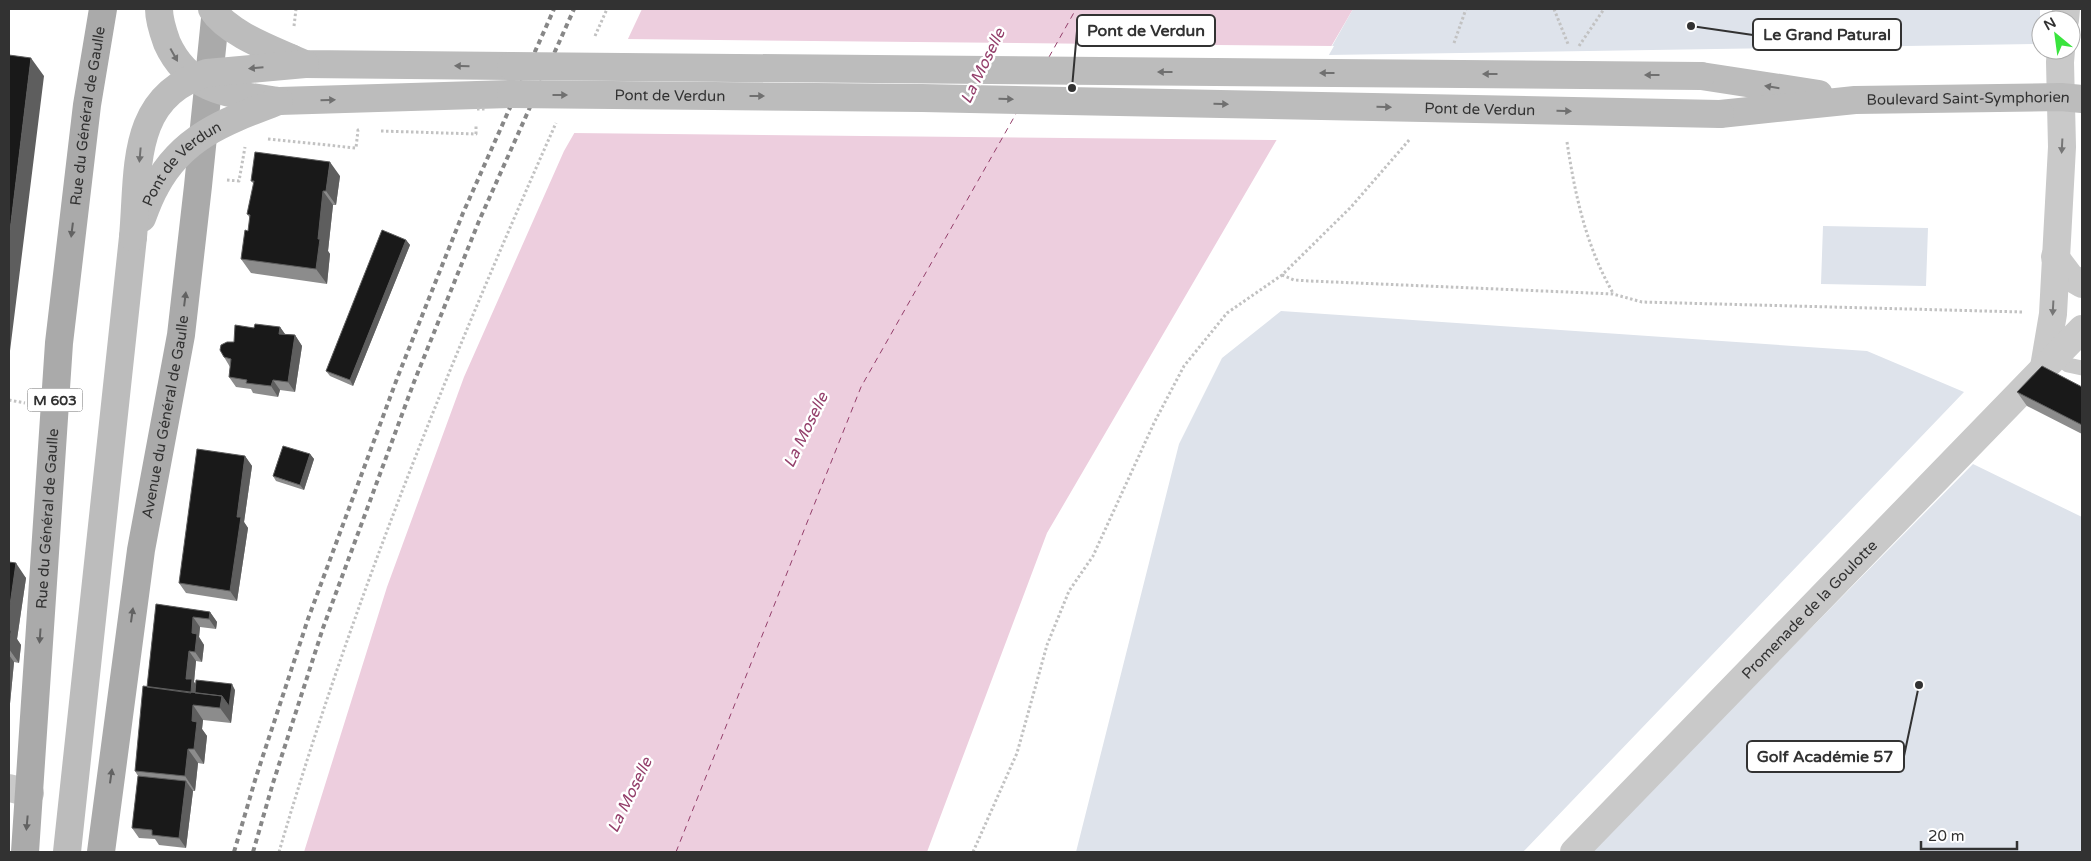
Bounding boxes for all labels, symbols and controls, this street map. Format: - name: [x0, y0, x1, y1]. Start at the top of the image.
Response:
- north arrow: [2031, 10, 2081, 60]
- text: N: [2041, 14, 2059, 34]
- callout: Pont de Verdun: [1077, 15, 1215, 46]
- callout: Le Grand Patural: [1753, 19, 1901, 50]
- text: Pont de Verdun: [1087, 21, 1205, 41]
- water label: La Moselle: [956, 24, 1010, 107]
- street label: Rue du Général de Gaulle: [66, 25, 109, 207]
- text: Le Grand Patural: [1763, 25, 1891, 45]
- one-way arrow: [169, 48, 178, 61]
- one-way arrow: [454, 62, 470, 70]
- one-way arrow: [248, 64, 264, 72]
- one-way arrow: [1156, 67, 1172, 75]
- one-way arrow: [1319, 69, 1335, 77]
- one-way arrow: [1481, 70, 1497, 78]
- one-way arrow: [1644, 71, 1660, 79]
- one-way arrow: [1764, 82, 1780, 90]
- street label: Pont de Verdun: [614, 86, 726, 105]
- street label: Boulevard Saint-Symphorien: [1866, 88, 2071, 109]
- one-way arrow: [552, 91, 568, 99]
- one-way arrow: [749, 92, 765, 100]
- one-way arrow: [320, 95, 336, 103]
- one-way arrow: [998, 96, 1014, 104]
- street label: Pont de Verdun: [1424, 99, 1535, 119]
- one-way arrow: [1213, 100, 1229, 108]
- one-way arrow: [1376, 103, 1392, 111]
- one-way arrow: [1556, 107, 1572, 115]
- street label: Pont de Verdun: [138, 118, 224, 209]
- one-way arrow: [2058, 138, 2066, 154]
- one-way arrow: [136, 147, 144, 163]
- one-way arrow: [68, 223, 76, 239]
- one-way arrow: [181, 291, 189, 307]
- one-way arrow: [2048, 300, 2056, 316]
- street label: Avenue du Général de Gaulle: [138, 314, 192, 520]
- road number: M 603: [28, 388, 82, 412]
- water label: La Moselle: [779, 388, 833, 471]
- street label: Rue du Général de Gaulle: [32, 428, 62, 610]
- street label: Promenade de la Goulotte: [1738, 536, 1881, 683]
- one-way arrow: [129, 606, 137, 622]
- one-way arrow: [35, 629, 43, 645]
- callout: Golf Académie 57: [1747, 741, 1904, 772]
- text: Golf Académie 57: [1757, 747, 1893, 767]
- water label: La Moselle: [603, 753, 657, 836]
- one-way arrow: [107, 767, 115, 783]
- one-way arrow: [23, 815, 31, 831]
- scale bar: [1921, 818, 2017, 850]
- text: 20 m: [1928, 827, 1965, 845]

